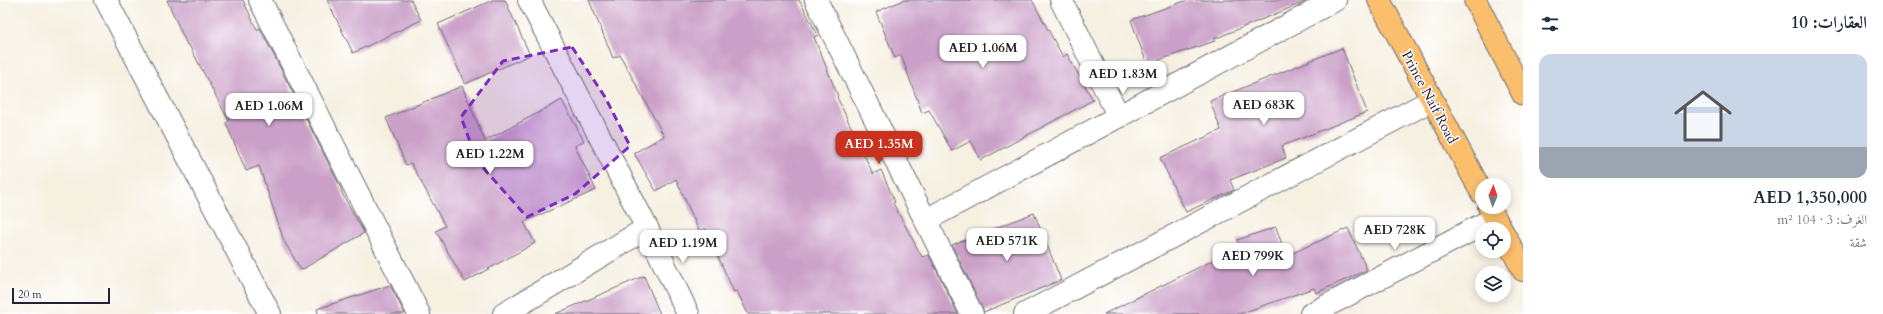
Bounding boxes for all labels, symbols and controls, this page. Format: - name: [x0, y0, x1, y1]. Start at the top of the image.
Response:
- text: العقارات: 10: [1791, 11, 1867, 34]
- icon: filters: [1539, 13, 1561, 35]
- pin: AED 1.06M: [937, 35, 1029, 69]
- text: AED 1.06M: [948, 39, 1018, 57]
- street label: Prince Naif Road: [1397, 48, 1462, 147]
- pin: AED 1.83M: [1077, 61, 1169, 95]
- text: AED 1.83M: [1088, 65, 1158, 83]
- icon: home: [1667, 80, 1739, 152]
- pin: AED 683K: [1223, 92, 1305, 126]
- pin: AED 1.06M: [223, 93, 315, 127]
- text: AED 683K: [1232, 96, 1296, 114]
- text: AED 1.06M: [234, 97, 304, 115]
- pin: AED 1.35M: [833, 131, 925, 165]
- text: AED 1.35M: [844, 135, 914, 153]
- pin: AED 1.22M: [444, 141, 536, 175]
- text: AED 1.22M: [455, 145, 525, 163]
- north arrow: [1475, 178, 1511, 214]
- map controls: [1475, 178, 1511, 302]
- text: AED 1,350,000: [1753, 186, 1867, 209]
- text: الغرف: 3 · 104 m²: [1777, 211, 1867, 229]
- pin: AED 728K: [1354, 217, 1436, 251]
- text: AED 728K: [1363, 221, 1427, 239]
- button: locate: [1475, 222, 1511, 258]
- pin: AED 571K: [966, 228, 1048, 262]
- pin: AED 1.19M: [637, 230, 729, 264]
- text: AED 571K: [975, 232, 1039, 250]
- text: AED 1.19M: [648, 234, 718, 252]
- text: شقة: [1850, 234, 1867, 252]
- pin: AED 799K: [1212, 243, 1294, 277]
- text: AED 799K: [1221, 247, 1285, 265]
- button: layers: [1475, 266, 1511, 302]
- scale bar: [12, 286, 110, 305]
- text: 20 m: [18, 287, 42, 302]

